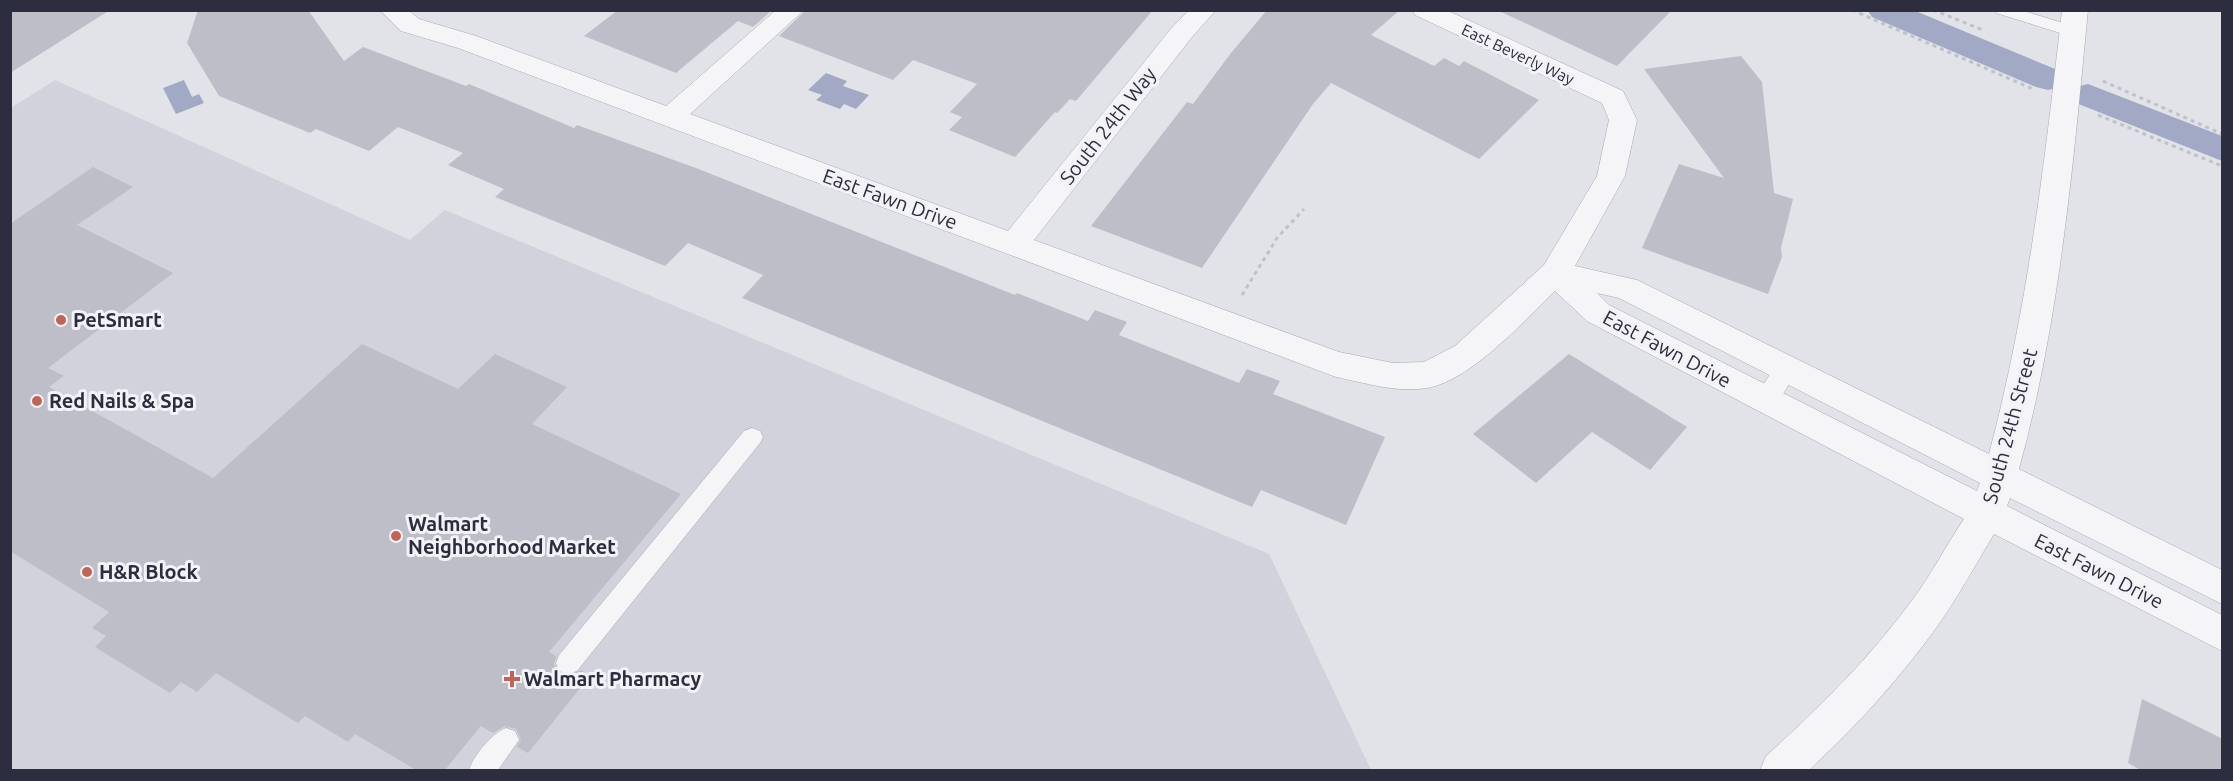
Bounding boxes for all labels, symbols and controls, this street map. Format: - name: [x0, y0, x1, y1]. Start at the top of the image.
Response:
- street label: East Beverly Way: [1459, 20, 1577, 88]
- street label: South 24th Way: [1055, 62, 1161, 189]
- street label: East Fawn Drive: [820, 164, 961, 234]
- street label: East Fawn Drive: [1599, 305, 1735, 392]
- place label: PetSmart: [73, 308, 162, 331]
- marker: PetSmart: [54, 313, 68, 327]
- street label: South 24th Street: [1978, 346, 2041, 506]
- place label: Red Nails & Spa: [49, 389, 194, 412]
- marker: Red Nails & Spa: [30, 394, 44, 408]
- place label: Walmart Neighborhood Market: [408, 512, 616, 558]
- street label: East Fawn Drive: [2031, 528, 2167, 613]
- marker: Walmart Neighborhood Market: [389, 529, 403, 543]
- place label: H&R Block: [99, 560, 198, 583]
- marker: H&R Block: [80, 565, 94, 579]
- place label: Walmart Pharmacy: [524, 667, 701, 690]
- marker: Walmart Pharmacy: [505, 672, 519, 686]

